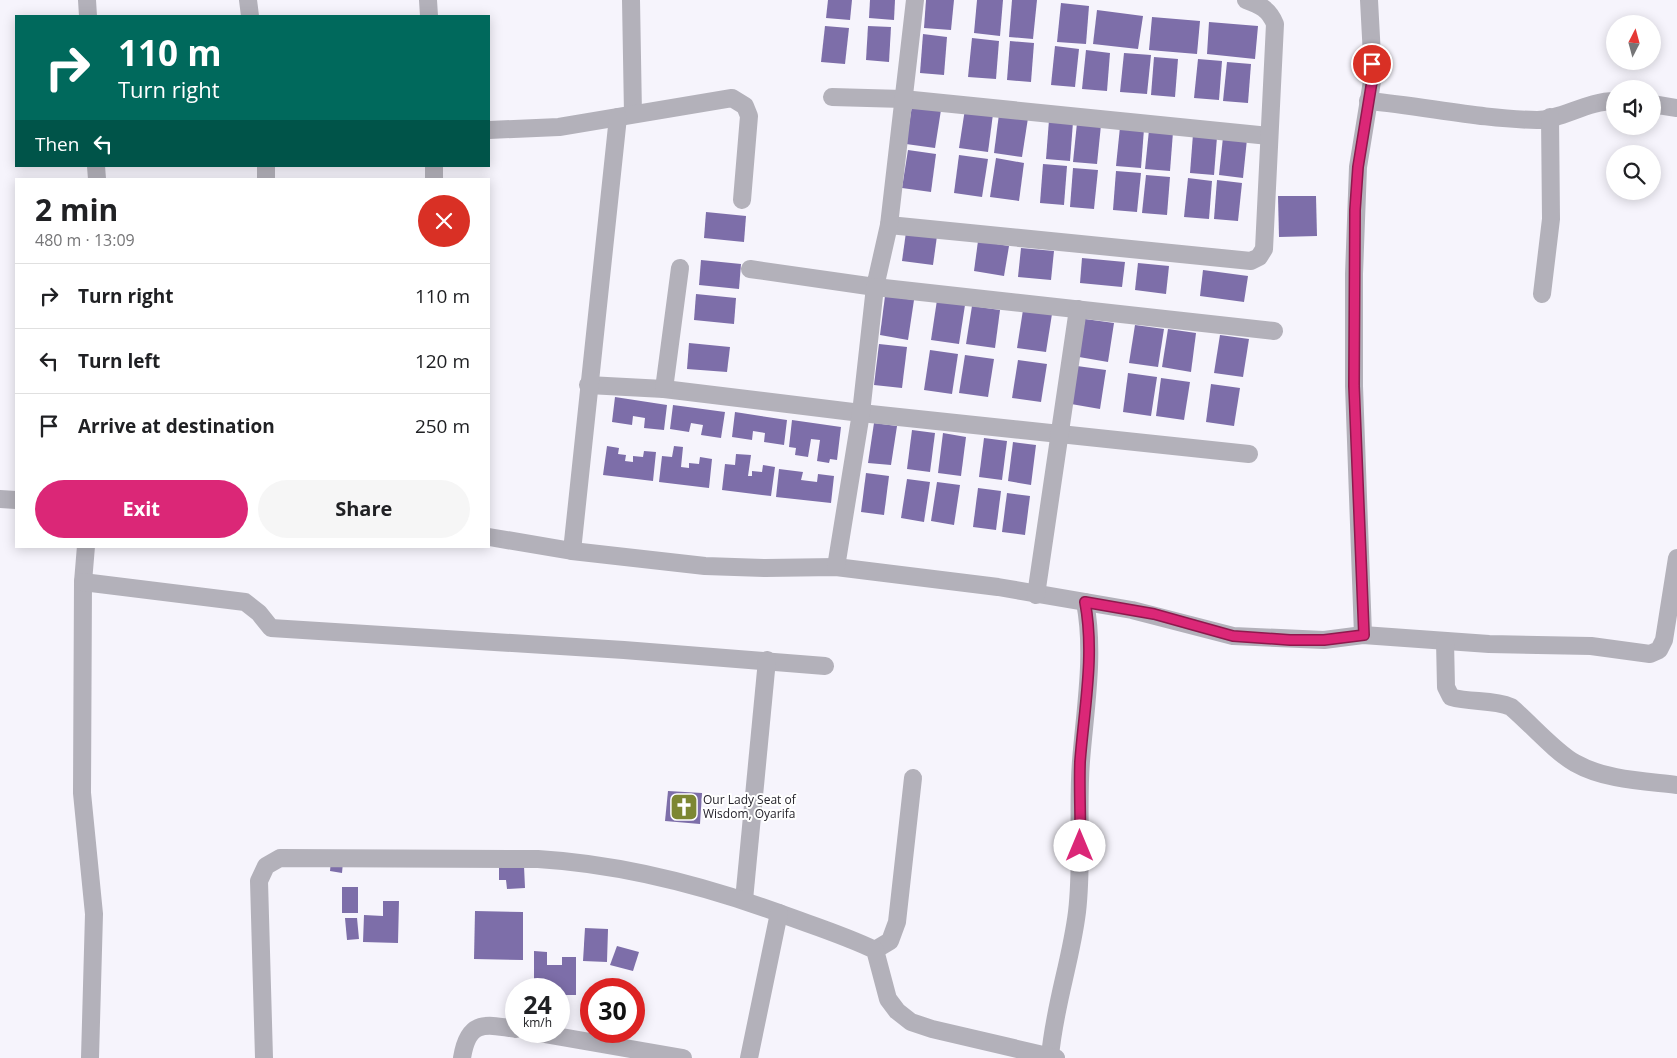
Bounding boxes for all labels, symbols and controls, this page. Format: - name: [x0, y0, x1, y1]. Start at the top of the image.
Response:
- north arrow: [1606, 15, 1661, 70]
- map controls: [1606, 15, 1661, 200]
- text: 110 m: [118, 29, 222, 76]
- icon: right: [35, 35, 100, 100]
- pin: [1351, 43, 1393, 85]
- icon: arrive: [1358, 50, 1386, 78]
- text: Turn right: [118, 74, 220, 104]
- button: sound: [1606, 80, 1661, 135]
- icon: left: [89, 130, 117, 158]
- text: Then: [35, 131, 79, 157]
- button: search: [1606, 145, 1661, 200]
- text: 2 min: [35, 189, 118, 230]
- button: close: [418, 195, 470, 247]
- text: 480 m · 13:09: [35, 229, 135, 251]
- icon: right: [35, 282, 63, 310]
- text: Turn right: [78, 283, 173, 309]
- text: 110 m: [415, 283, 470, 309]
- icon: left: [35, 347, 63, 375]
- text: Turn left: [78, 348, 160, 374]
- text: 120 m: [415, 348, 470, 374]
- icon: arrive: [35, 412, 63, 440]
- text: Arrive at destination: [78, 413, 275, 439]
- text: 250 m: [415, 413, 470, 439]
- button: Exit: [35, 480, 248, 538]
- button: Share: [258, 480, 470, 538]
- place label: Our Lady Seat of Wisdom, Oyarifa: [703, 791, 797, 822]
- church icon: Our Lady Seat of Wisdom, Oyarifa: [669, 792, 699, 822]
- position arrow: [1053, 819, 1105, 871]
- speed limit sign: 30: [580, 978, 645, 1043]
- text: 24: [523, 987, 552, 1021]
- text: km/h: [523, 1014, 552, 1031]

